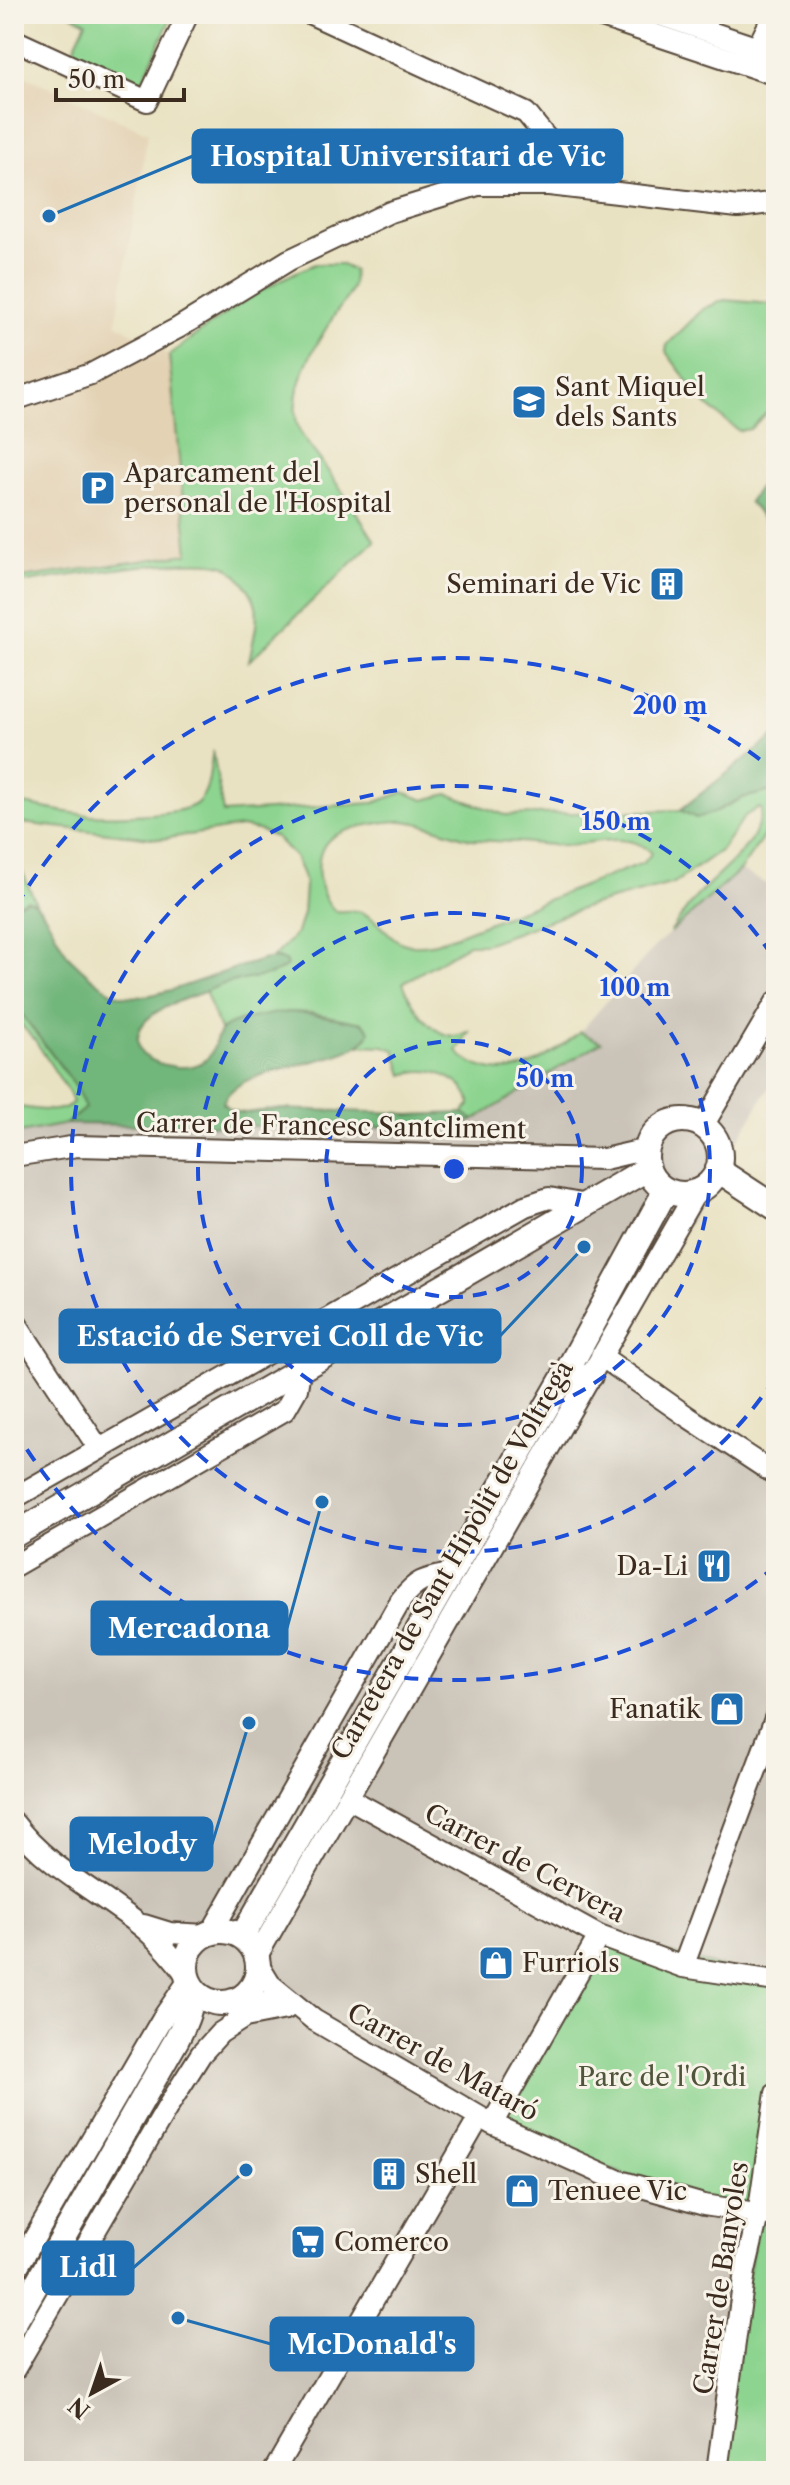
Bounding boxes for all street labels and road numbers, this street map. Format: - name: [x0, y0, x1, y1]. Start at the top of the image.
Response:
- street label: Carrer de Francesc Santcliment: [136, 1107, 527, 1145]
- street label: Carretera de Sant Hipòlit de Voltregà: [324, 1354, 580, 1765]
- street label: Carrer de Cervera: [419, 1797, 631, 1930]
- street label: Carrer de Mataró: [342, 1996, 544, 2128]
- street label: Carrer de Banyoles: [687, 2159, 755, 2397]

